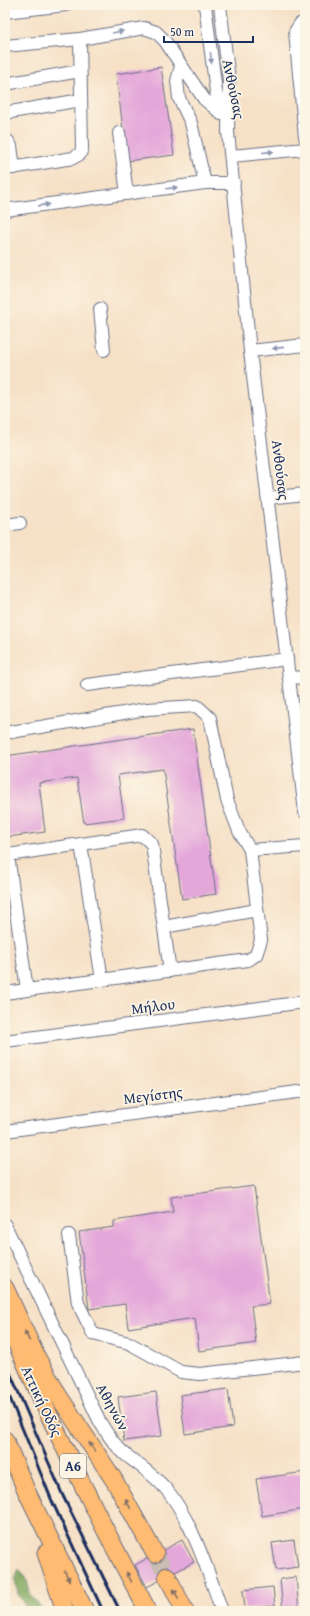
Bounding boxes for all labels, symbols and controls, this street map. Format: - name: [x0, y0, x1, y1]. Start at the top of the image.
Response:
- scale bar: [164, 18, 253, 44]
- text: 50 m: [170, 23, 194, 40]
- one-way arrow: [112, 29, 124, 35]
- one-way arrow: [208, 52, 214, 64]
- street label: Ανθούσας: [217, 57, 251, 122]
- one-way arrow: [262, 149, 274, 156]
- one-way arrow: [166, 185, 179, 191]
- one-way arrow: [38, 202, 50, 208]
- one-way arrow: [272, 345, 284, 352]
- street label: Ανθούσας: [267, 439, 295, 502]
- street label: Μήλου: [130, 993, 176, 1019]
- street label: Μεγίστης: [122, 1081, 184, 1109]
- one-way arrow: [23, 1329, 29, 1341]
- street label: Αττική Οδός: [16, 1362, 68, 1440]
- street label: Αθηνών: [91, 1380, 135, 1435]
- one-way arrow: [88, 1442, 96, 1453]
- road number: Α6: [60, 1454, 86, 1478]
- one-way arrow: [125, 1498, 132, 1510]
- one-way arrow: [64, 1570, 70, 1581]
- one-way arrow: [126, 1571, 133, 1583]
- one-way arrow: [173, 1588, 179, 1599]

